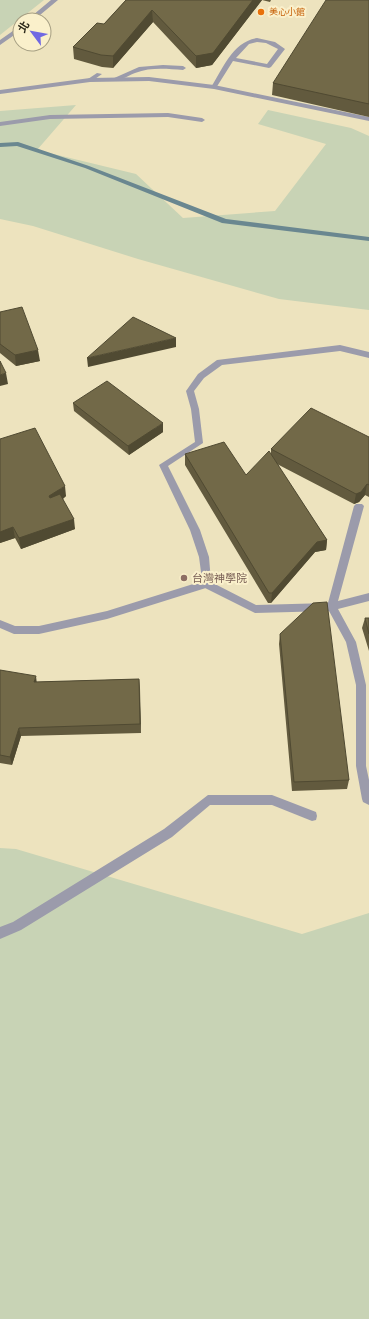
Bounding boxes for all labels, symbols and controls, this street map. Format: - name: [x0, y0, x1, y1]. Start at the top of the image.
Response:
- marker: 美心小館: [256, 7, 266, 17]
- place label: 美心小館: [269, 7, 305, 18]
- north arrow: [12, 12, 52, 52]
- text: 北: [16, 19, 32, 35]
- place label: 台灣神學院: [192, 572, 247, 585]
- marker: 台灣神學院: [179, 573, 189, 583]

